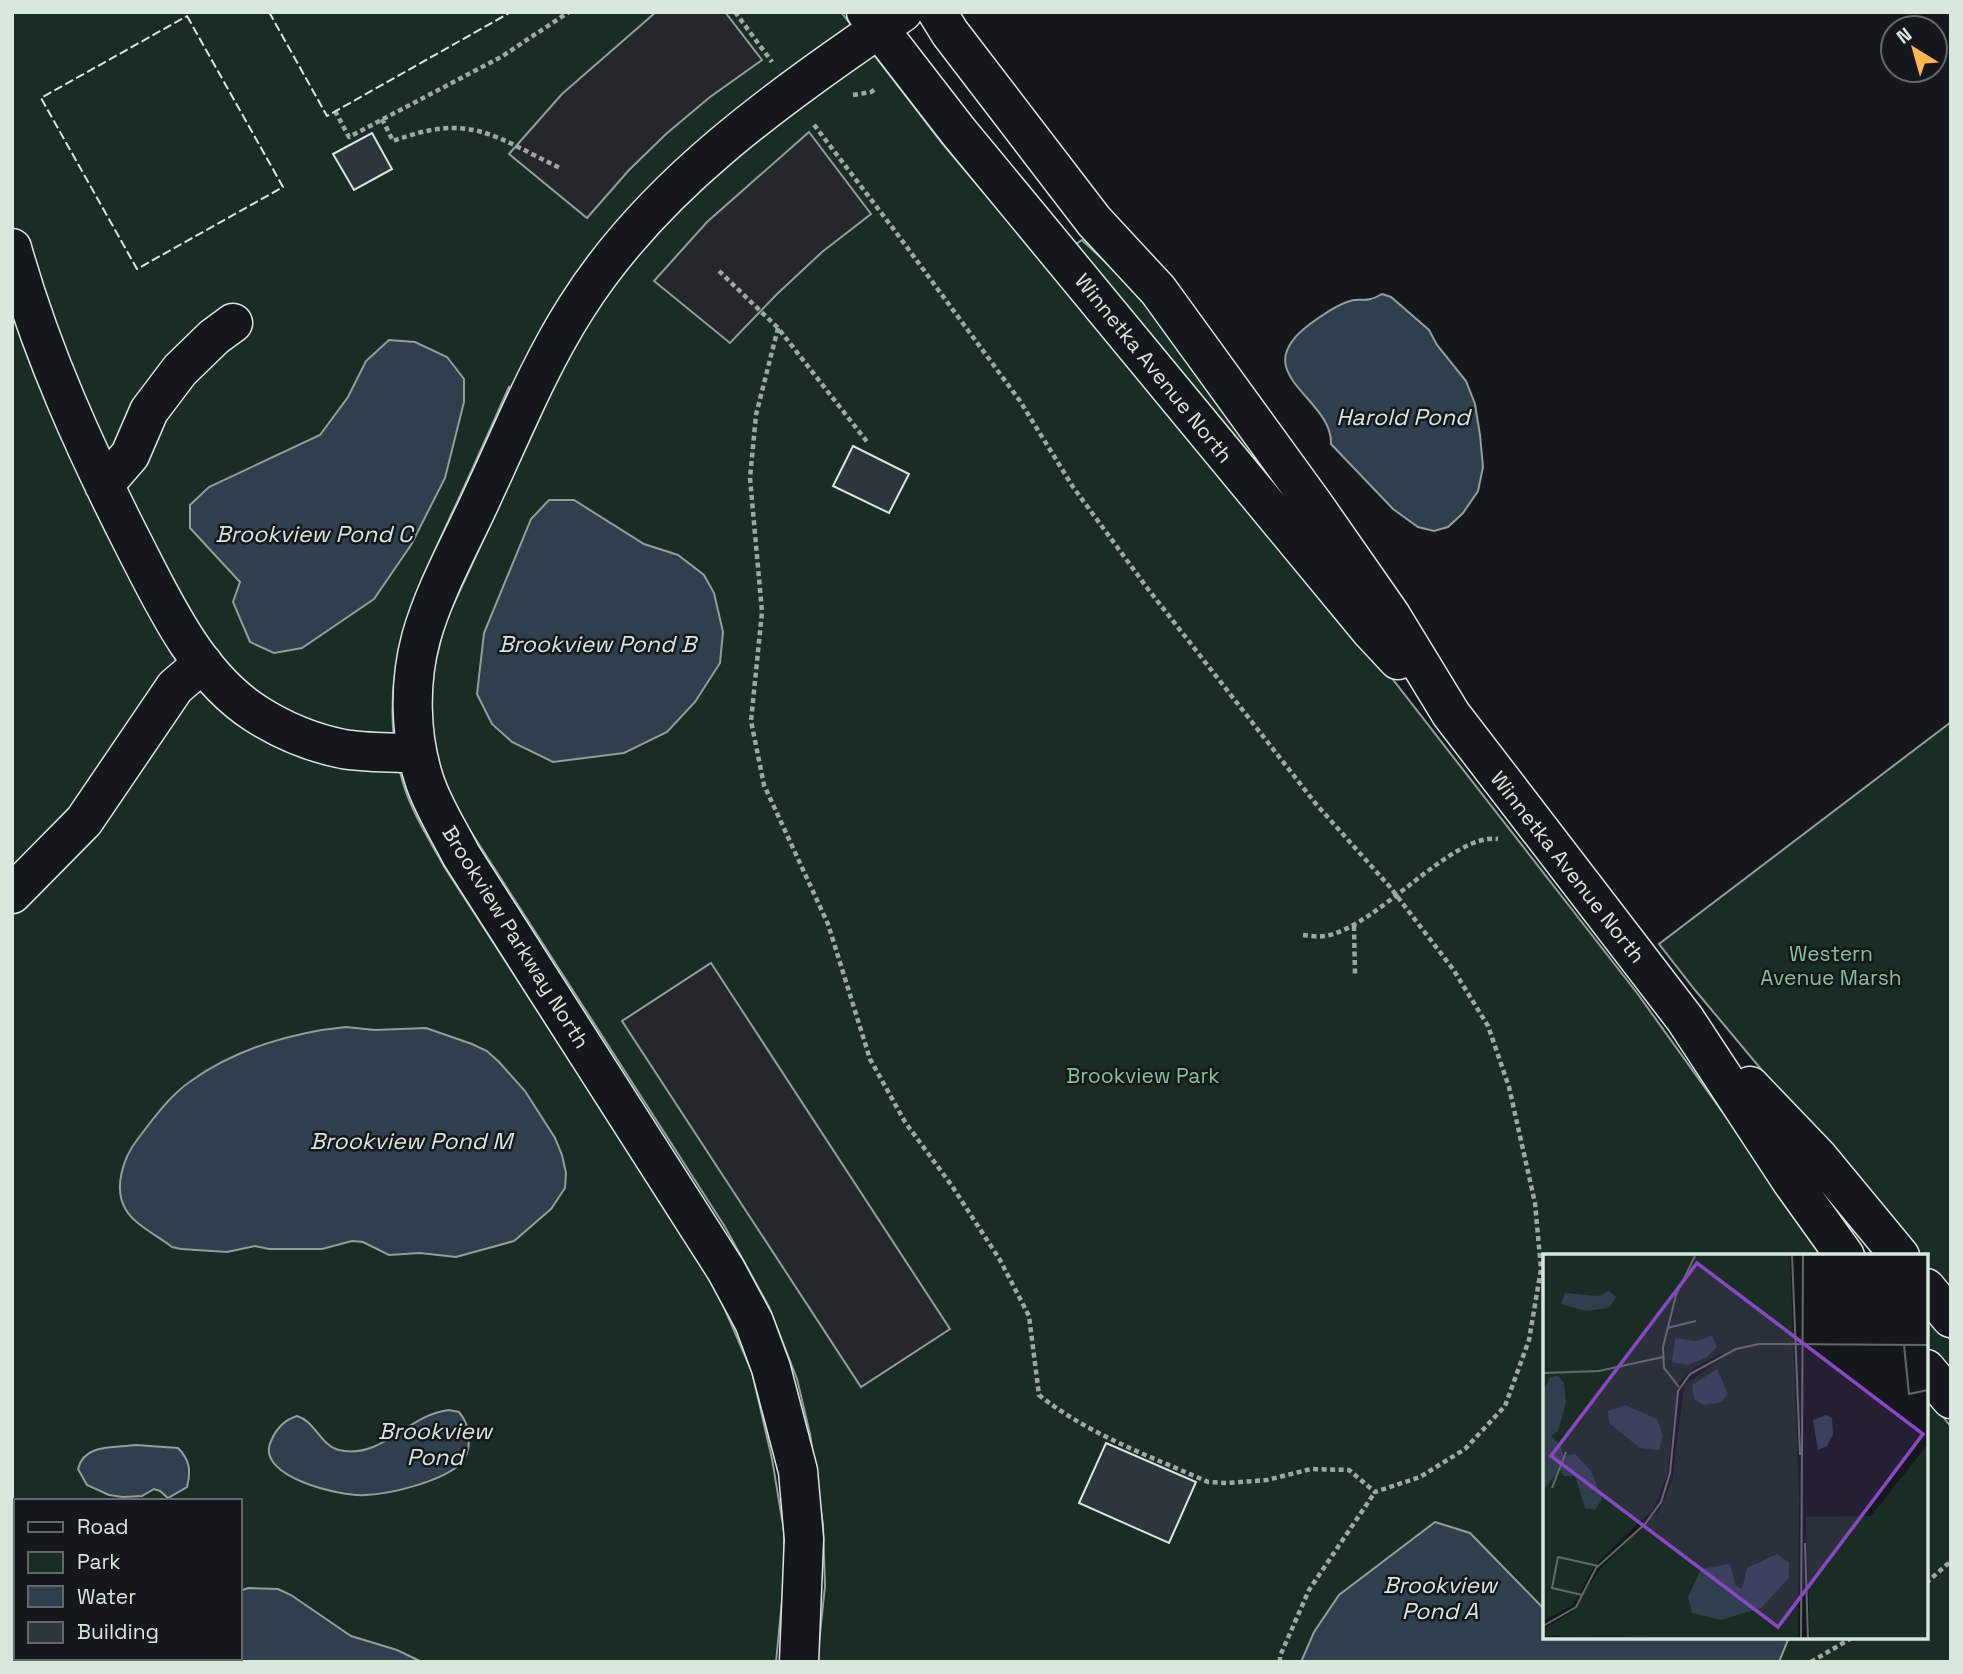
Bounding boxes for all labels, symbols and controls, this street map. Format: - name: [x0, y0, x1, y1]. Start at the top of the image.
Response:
- north arrow: [1879, 14, 1949, 84]
- text: N: [1891, 22, 1917, 50]
- street label: Winnetka Avenue North: [1069, 268, 1239, 468]
- water label: Harold Pond: [1336, 402, 1472, 432]
- water label: Brookview Pond C: [215, 519, 415, 549]
- water label: Brookview Pond B: [498, 629, 699, 659]
- street label: Winnetka Avenue North: [1485, 766, 1651, 968]
- street label: Brookview Parkway North: [436, 821, 596, 1053]
- park label: Western Avenue Marsh: [1760, 940, 1902, 991]
- park label: Brookview Park: [1066, 1062, 1220, 1089]
- water label: Brookview Pond M: [310, 1126, 515, 1156]
- inset map: [1543, 1254, 1928, 1639]
- water label: Brookview Pond: [378, 1416, 495, 1472]
- legend: [14, 1499, 242, 1660]
- text: Road: [77, 1513, 129, 1540]
- text: Park: [77, 1548, 121, 1575]
- water label: Brookview Pond A: [1383, 1570, 1500, 1626]
- text: Water: [77, 1583, 136, 1610]
- text: Building: [77, 1618, 159, 1645]

